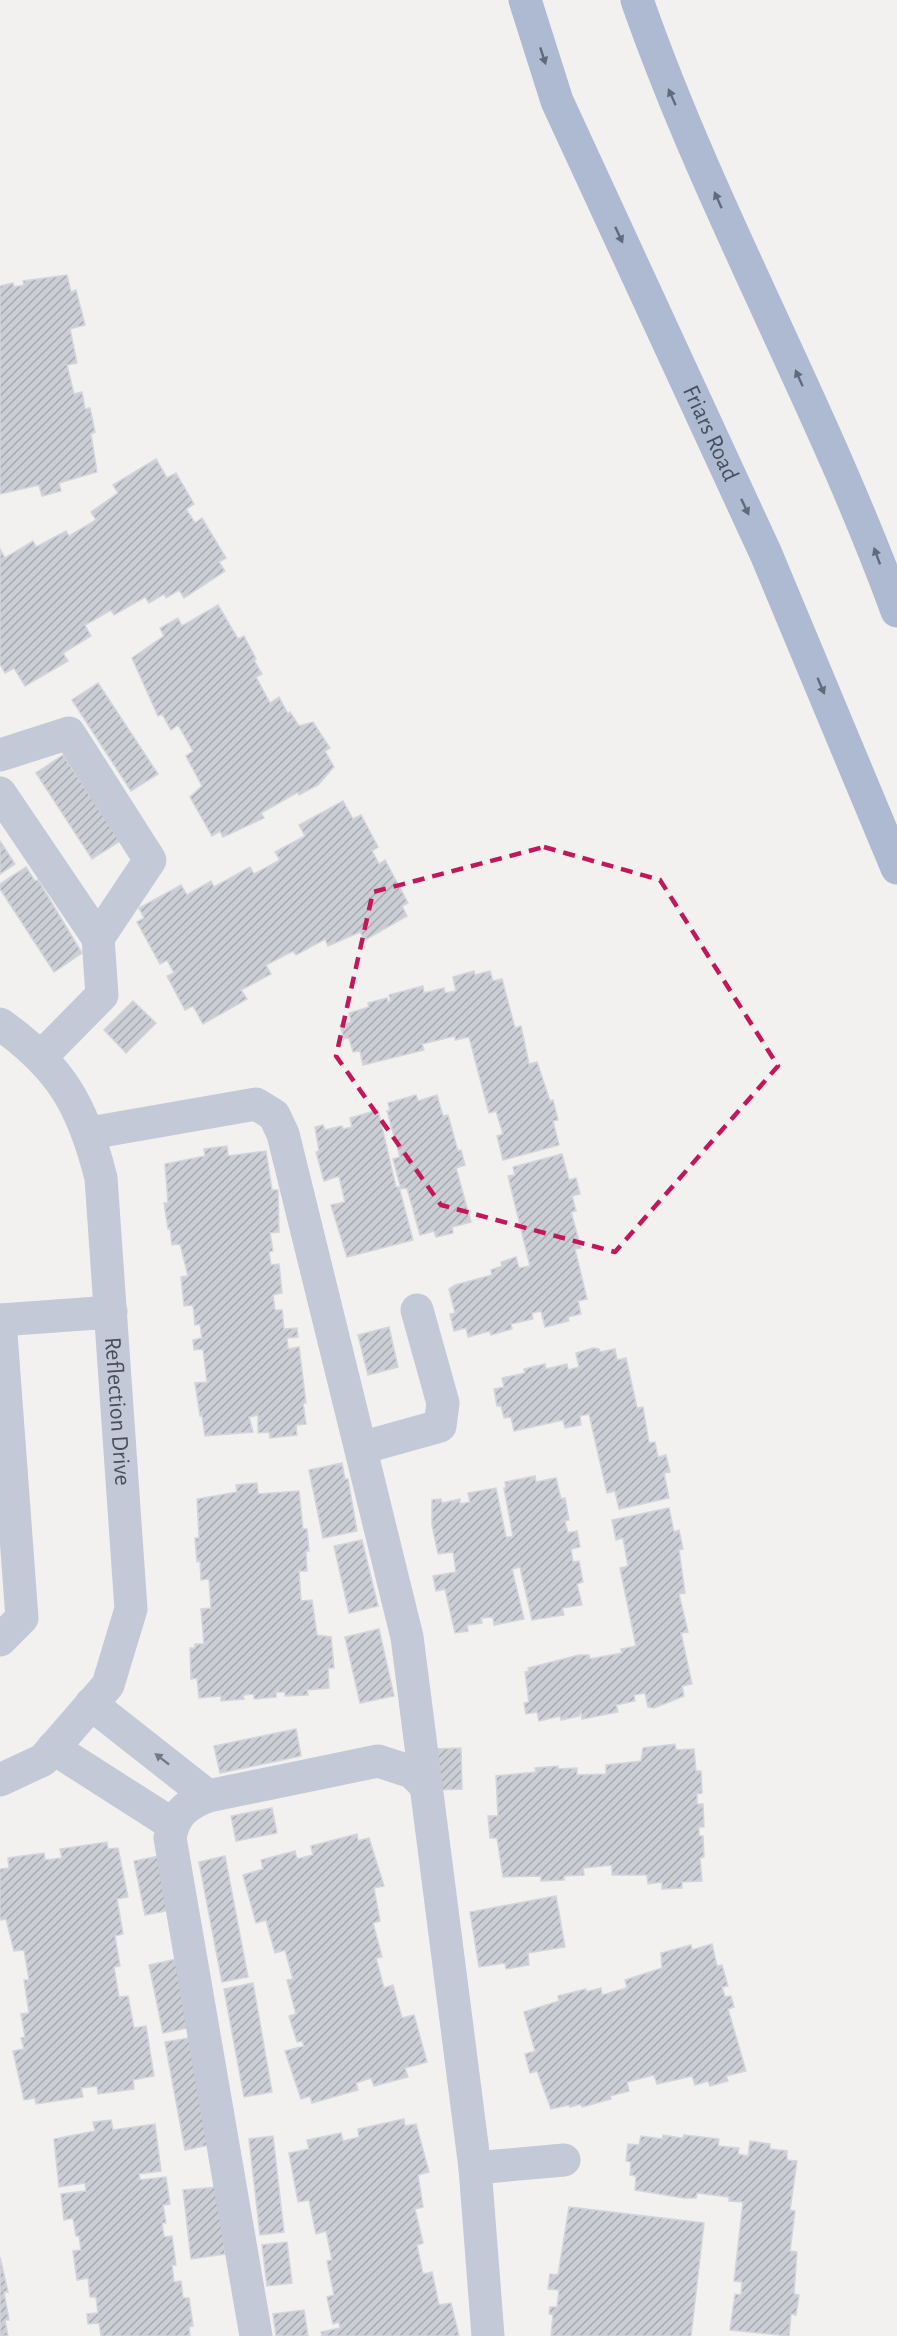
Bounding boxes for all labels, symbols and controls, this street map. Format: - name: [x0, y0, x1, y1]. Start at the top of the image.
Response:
- one-way arrow: [538, 47, 548, 65]
- one-way arrow: [667, 88, 677, 106]
- one-way arrow: [713, 191, 723, 209]
- one-way arrow: [614, 226, 623, 243]
- one-way arrow: [794, 368, 804, 386]
- street label: Friars Road: [678, 382, 743, 485]
- one-way arrow: [740, 499, 749, 516]
- one-way arrow: [872, 547, 881, 565]
- one-way arrow: [816, 678, 826, 696]
- street label: Reflection Drive: [100, 1336, 134, 1486]
- one-way arrow: [154, 1753, 170, 1766]

